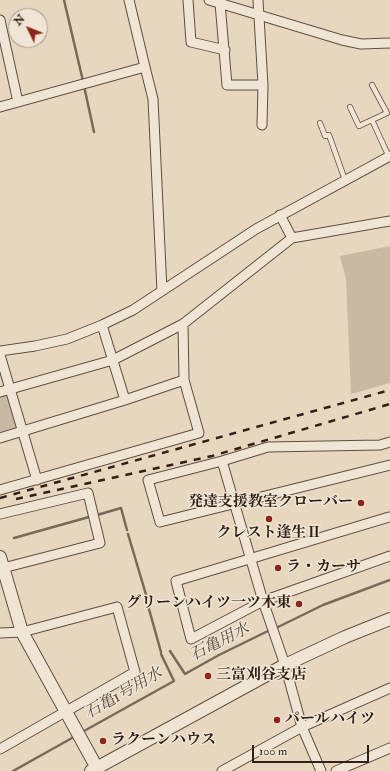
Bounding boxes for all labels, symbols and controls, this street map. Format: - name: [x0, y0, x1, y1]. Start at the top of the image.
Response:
- north arrow: [8, 8, 48, 48]
- text: N: [11, 12, 28, 28]
- place label: 発達支援教室クローバー: [188, 494, 353, 512]
- marker: 発達支援教室クローバー: [356, 498, 366, 508]
- marker: クレスト逢生Ⅱ: [264, 514, 274, 524]
- place label: クレスト逢生Ⅱ: [217, 525, 321, 543]
- place label: ラ・カーサ: [286, 559, 361, 577]
- marker: ラ・カーサ: [273, 563, 283, 573]
- place label: グリーンハイツ一ツ木東: [126, 595, 291, 613]
- marker: グリーンハイツ一ツ木東: [294, 599, 304, 609]
- water label: 石亀用水: [187, 620, 253, 666]
- water label: 石亀1号用水: [82, 664, 166, 724]
- place label: 三富刈谷支店: [216, 667, 306, 685]
- marker: 三富刈谷支店: [203, 671, 213, 681]
- place label: パールハイツ: [285, 711, 375, 729]
- marker: パールハイツ: [272, 715, 282, 725]
- place label: ラクーンハウス: [111, 732, 216, 750]
- marker: ラクーンハウス: [98, 736, 108, 746]
- scale bar: [254, 737, 371, 763]
- text: 100 m: [259, 744, 287, 759]

